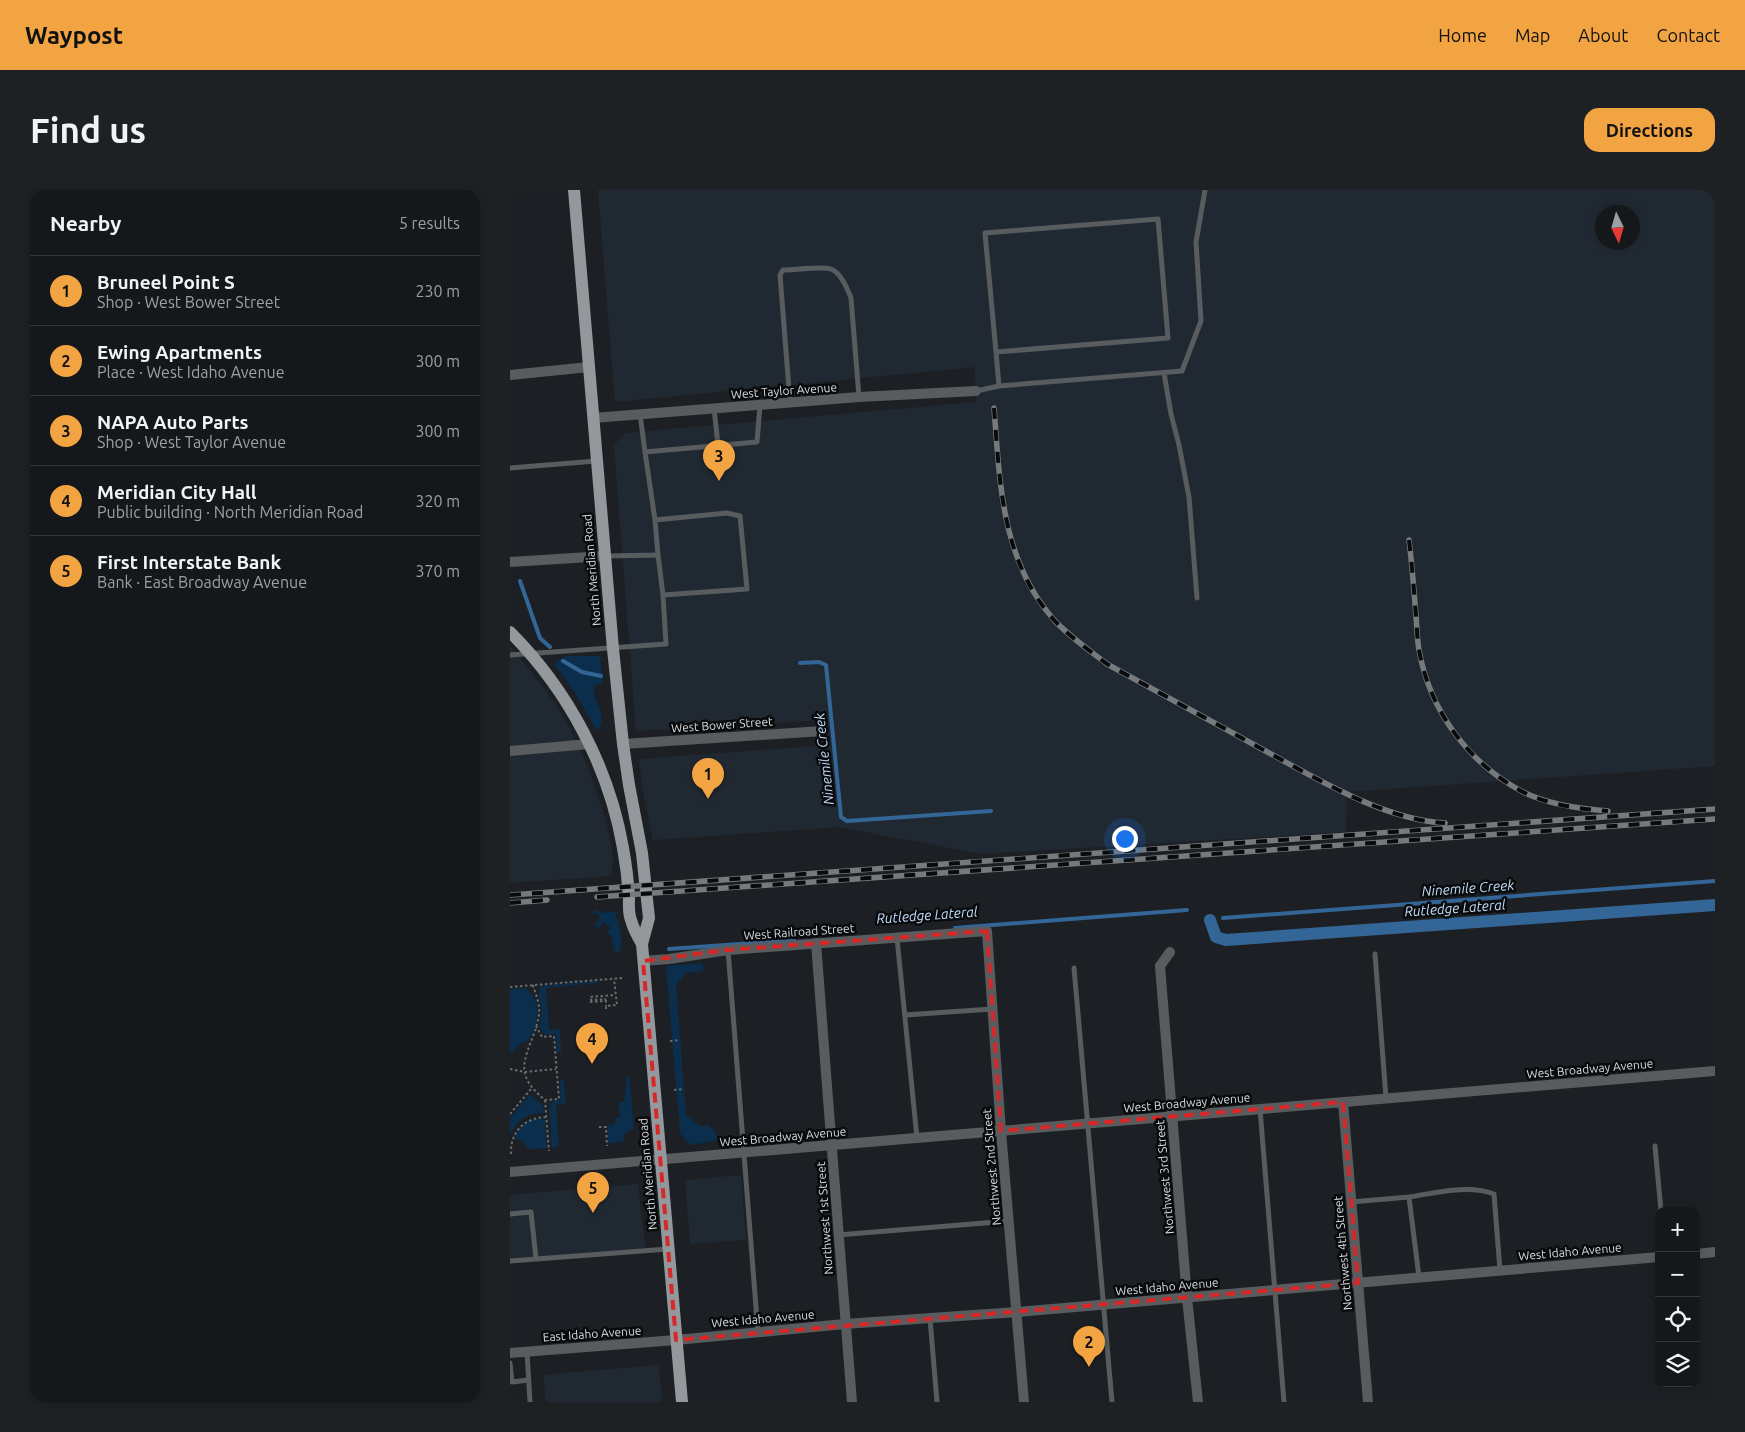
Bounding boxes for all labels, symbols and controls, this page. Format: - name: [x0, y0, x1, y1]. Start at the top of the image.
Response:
- text: Waypost: [25, 22, 123, 49]
- text: Home: [1438, 25, 1487, 45]
- text: Map: [1515, 25, 1550, 45]
- text: About: [1578, 25, 1628, 45]
- text: Contact: [1656, 25, 1720, 45]
- button: Directions: [1584, 108, 1715, 152]
- text: Find us: [30, 110, 146, 150]
- north arrow: [1595, 205, 1640, 250]
- text: Nearby: [50, 211, 121, 235]
- text: 5 results: [399, 214, 460, 232]
- text: Bruneel Point S: [97, 271, 235, 293]
- text: 1: [61, 282, 71, 300]
- text: 230 m: [415, 282, 460, 300]
- text: Shop · West Bower Street: [97, 293, 280, 311]
- text: Ewing Apartments: [97, 341, 262, 363]
- text: 2: [61, 352, 71, 370]
- text: 300 m: [415, 352, 460, 370]
- text: Place · West Idaho Avenue: [97, 363, 285, 381]
- street label: West Taylor Avenue: [731, 380, 837, 401]
- text: NAPA Auto Parts: [97, 411, 249, 433]
- text: 3: [61, 422, 71, 440]
- text: 300 m: [415, 422, 460, 440]
- text: Shop · West Taylor Avenue: [97, 433, 286, 451]
- pin: 3: [703, 440, 735, 481]
- text: Meridian City Hall: [97, 481, 257, 503]
- text: 4: [61, 492, 71, 510]
- text: 320 m: [415, 492, 460, 510]
- text: Public building · North Meridian Road: [97, 503, 363, 521]
- street label: North Meridian Road: [580, 514, 603, 627]
- text: First Interstate Bank: [97, 551, 281, 573]
- text: 5: [61, 562, 71, 580]
- text: 370 m: [415, 562, 460, 580]
- text: Bank · East Broadway Avenue: [97, 573, 307, 591]
- water label: Ninemile Creek: [811, 711, 837, 806]
- street label: West Bower Street: [671, 714, 773, 735]
- pin: 1: [692, 758, 724, 799]
- your location: [1112, 826, 1138, 852]
- water label: Ninemile Creek: [1421, 877, 1516, 899]
- water label: Rutledge Lateral: [1404, 896, 1506, 920]
- water label: Rutledge Lateral: [876, 903, 978, 927]
- street label: West Railroad Street: [743, 921, 855, 942]
- pin: 4: [576, 1023, 608, 1064]
- street label: West Broadway Avenue: [1526, 1056, 1654, 1081]
- street label: West Broadway Avenue: [1123, 1090, 1251, 1115]
- street label: Northwest 2nd Street: [980, 1108, 1003, 1226]
- street label: North Meridian Road: [636, 1118, 659, 1231]
- street label: Northwest 3rd Street: [1153, 1119, 1176, 1235]
- street label: West Broadway Avenue: [719, 1124, 847, 1149]
- street label: Northwest 1st Street: [814, 1161, 835, 1275]
- pin: 5: [577, 1172, 609, 1213]
- street label: Northwest 4th Street: [1331, 1195, 1354, 1311]
- map controls: [1655, 1207, 1700, 1387]
- button: +: [1655, 1207, 1700, 1252]
- street label: West Idaho Avenue: [1518, 1241, 1622, 1262]
- button: −: [1655, 1252, 1700, 1297]
- street label: West Idaho Avenue: [1115, 1276, 1219, 1297]
- button: locate: [1655, 1297, 1700, 1342]
- street label: West Idaho Avenue: [711, 1308, 815, 1329]
- street label: East Idaho Avenue: [542, 1324, 642, 1343]
- pin: 2: [1073, 1326, 1105, 1367]
- button: layers: [1655, 1342, 1700, 1387]

